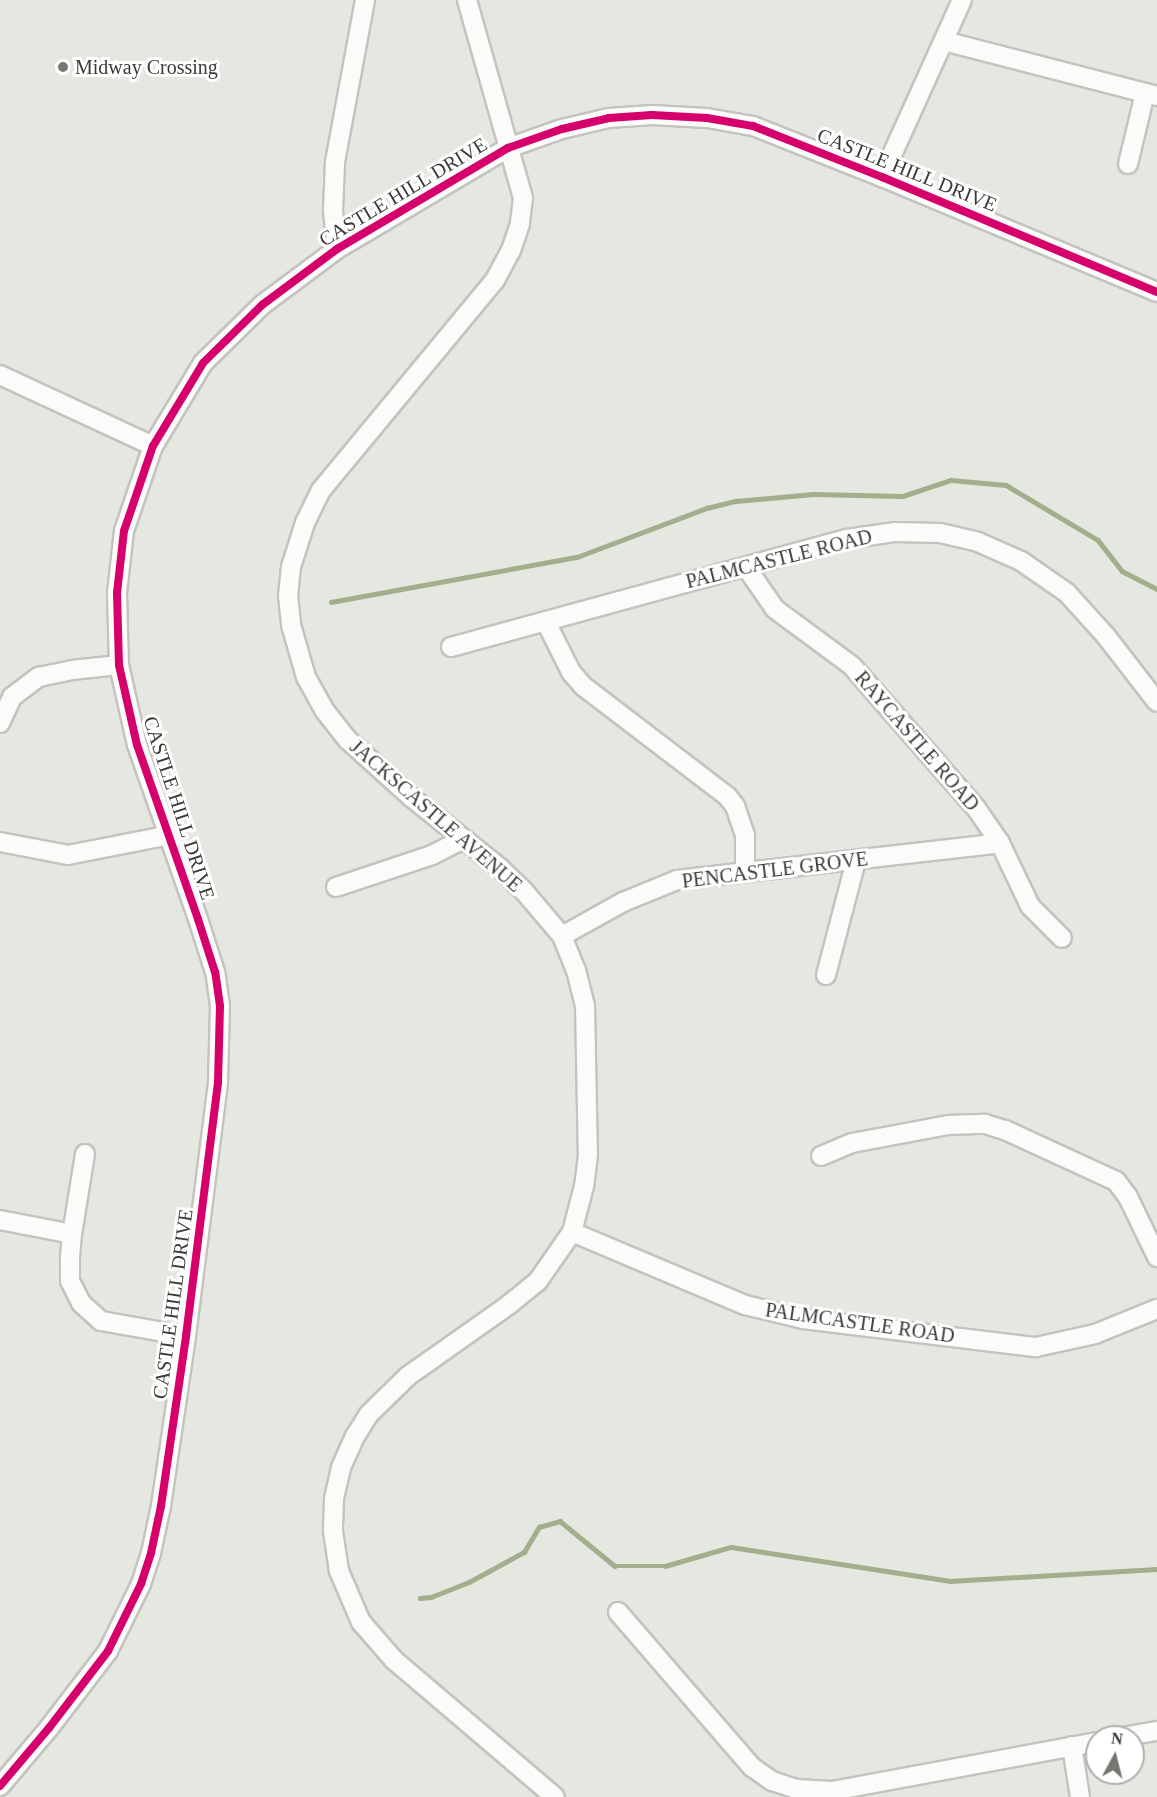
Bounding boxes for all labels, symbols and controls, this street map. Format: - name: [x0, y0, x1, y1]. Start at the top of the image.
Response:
- place label: Midway Crossing: [75, 55, 218, 79]
- marker: Midway Crossing: [56, 60, 70, 74]
- street label: CASTLE HILL DRIVE: [813, 123, 1001, 217]
- street label: CASTLE HILL DRIVE: [314, 132, 492, 252]
- street label: PALMCASTLE ROAD: [683, 524, 875, 594]
- street label: RAYCASTLE ROAD: [850, 666, 984, 816]
- street label: CASTLE HILL DRIVE: [138, 713, 220, 903]
- street label: JACKSCASTLE AVENUE: [345, 734, 527, 898]
- street label: PENCASTLE GROVE: [681, 847, 869, 893]
- street label: CASTLE HILL DRIVE: [148, 1207, 198, 1401]
- street label: PALMCASTLE ROAD: [764, 1298, 956, 1348]
- north arrow: [1085, 1725, 1145, 1785]
- text: N: [1110, 1729, 1124, 1748]

